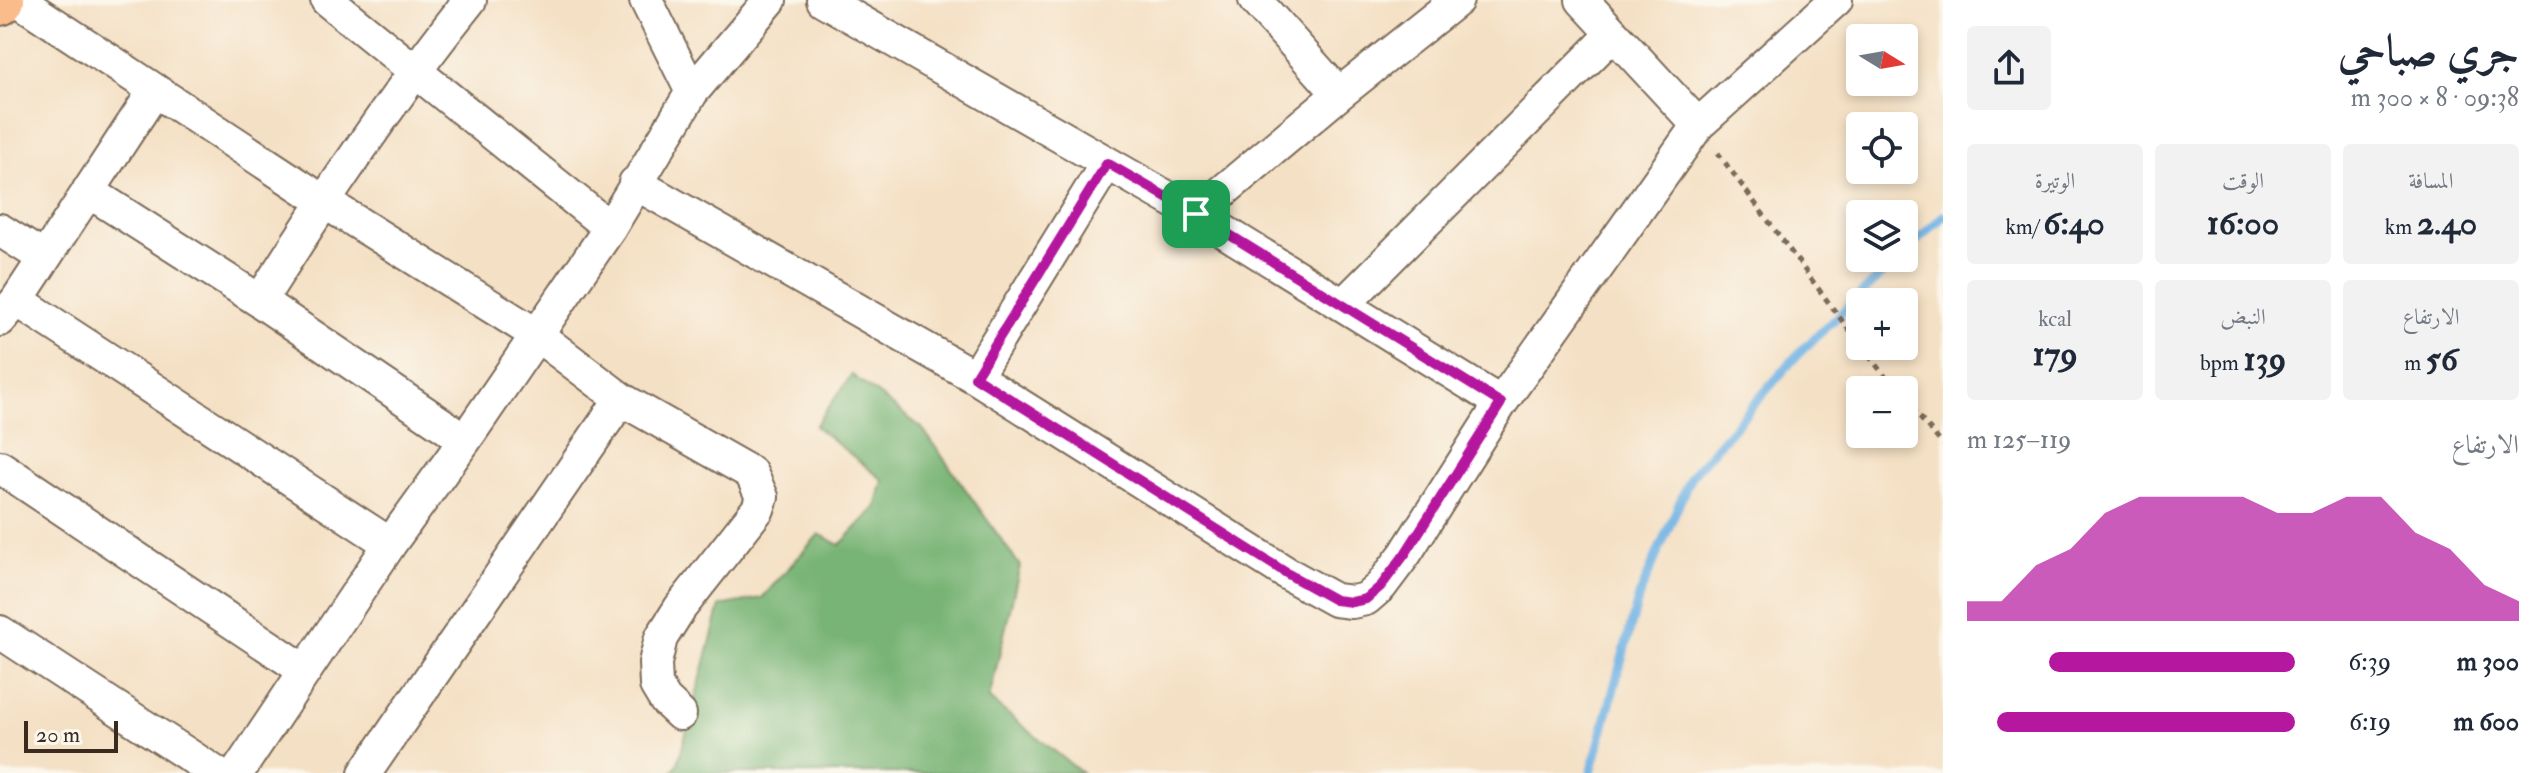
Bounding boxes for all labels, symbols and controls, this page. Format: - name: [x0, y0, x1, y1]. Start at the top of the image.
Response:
- north arrow: [1846, 24, 1918, 96]
- map controls: [1846, 24, 1918, 448]
- text: جري صباحي: [2338, 24, 2519, 79]
- button: share: [1967, 26, 2051, 110]
- text: 09:38 · 8 × 300 m: [2351, 82, 2519, 114]
- button: locate: [1846, 112, 1918, 184]
- text: الوتيرة: [2035, 167, 2075, 195]
- text: الوقت: [2222, 167, 2264, 195]
- text: المسافة: [2409, 167, 2453, 195]
- pin: [1162, 180, 1230, 248]
- icon: arrive: [1174, 192, 1218, 236]
- button: layers: [1846, 200, 1918, 272]
- text: 6:40: [2043, 202, 2105, 245]
- text: 16:00: [2207, 202, 2279, 245]
- text: 2.40: [2417, 202, 2477, 245]
- text: /km: [2005, 213, 2043, 241]
- text: km: [2385, 213, 2417, 241]
- button: +: [1846, 288, 1918, 360]
- text: النبض: [2220, 303, 2266, 331]
- text: الارتفاع: [2402, 303, 2460, 331]
- text: kcal: [2038, 305, 2072, 333]
- text: 179: [2032, 333, 2078, 376]
- text: 139: [2244, 338, 2286, 381]
- text: 56: [2426, 338, 2458, 381]
- text: bpm: [2200, 349, 2244, 377]
- text: m: [2404, 349, 2426, 377]
- button: −: [1846, 376, 1918, 448]
- text: 119–125 m: [1967, 424, 2071, 456]
- text: الارتفاع: [2452, 429, 2519, 461]
- text: 6:39: [2348, 646, 2391, 678]
- text: 300 m: [2457, 646, 2519, 678]
- text: 6:19: [2349, 706, 2391, 738]
- text: 600 m: [2454, 706, 2519, 738]
- scale bar: [24, 717, 118, 753]
- text: 20 m: [36, 721, 80, 749]

